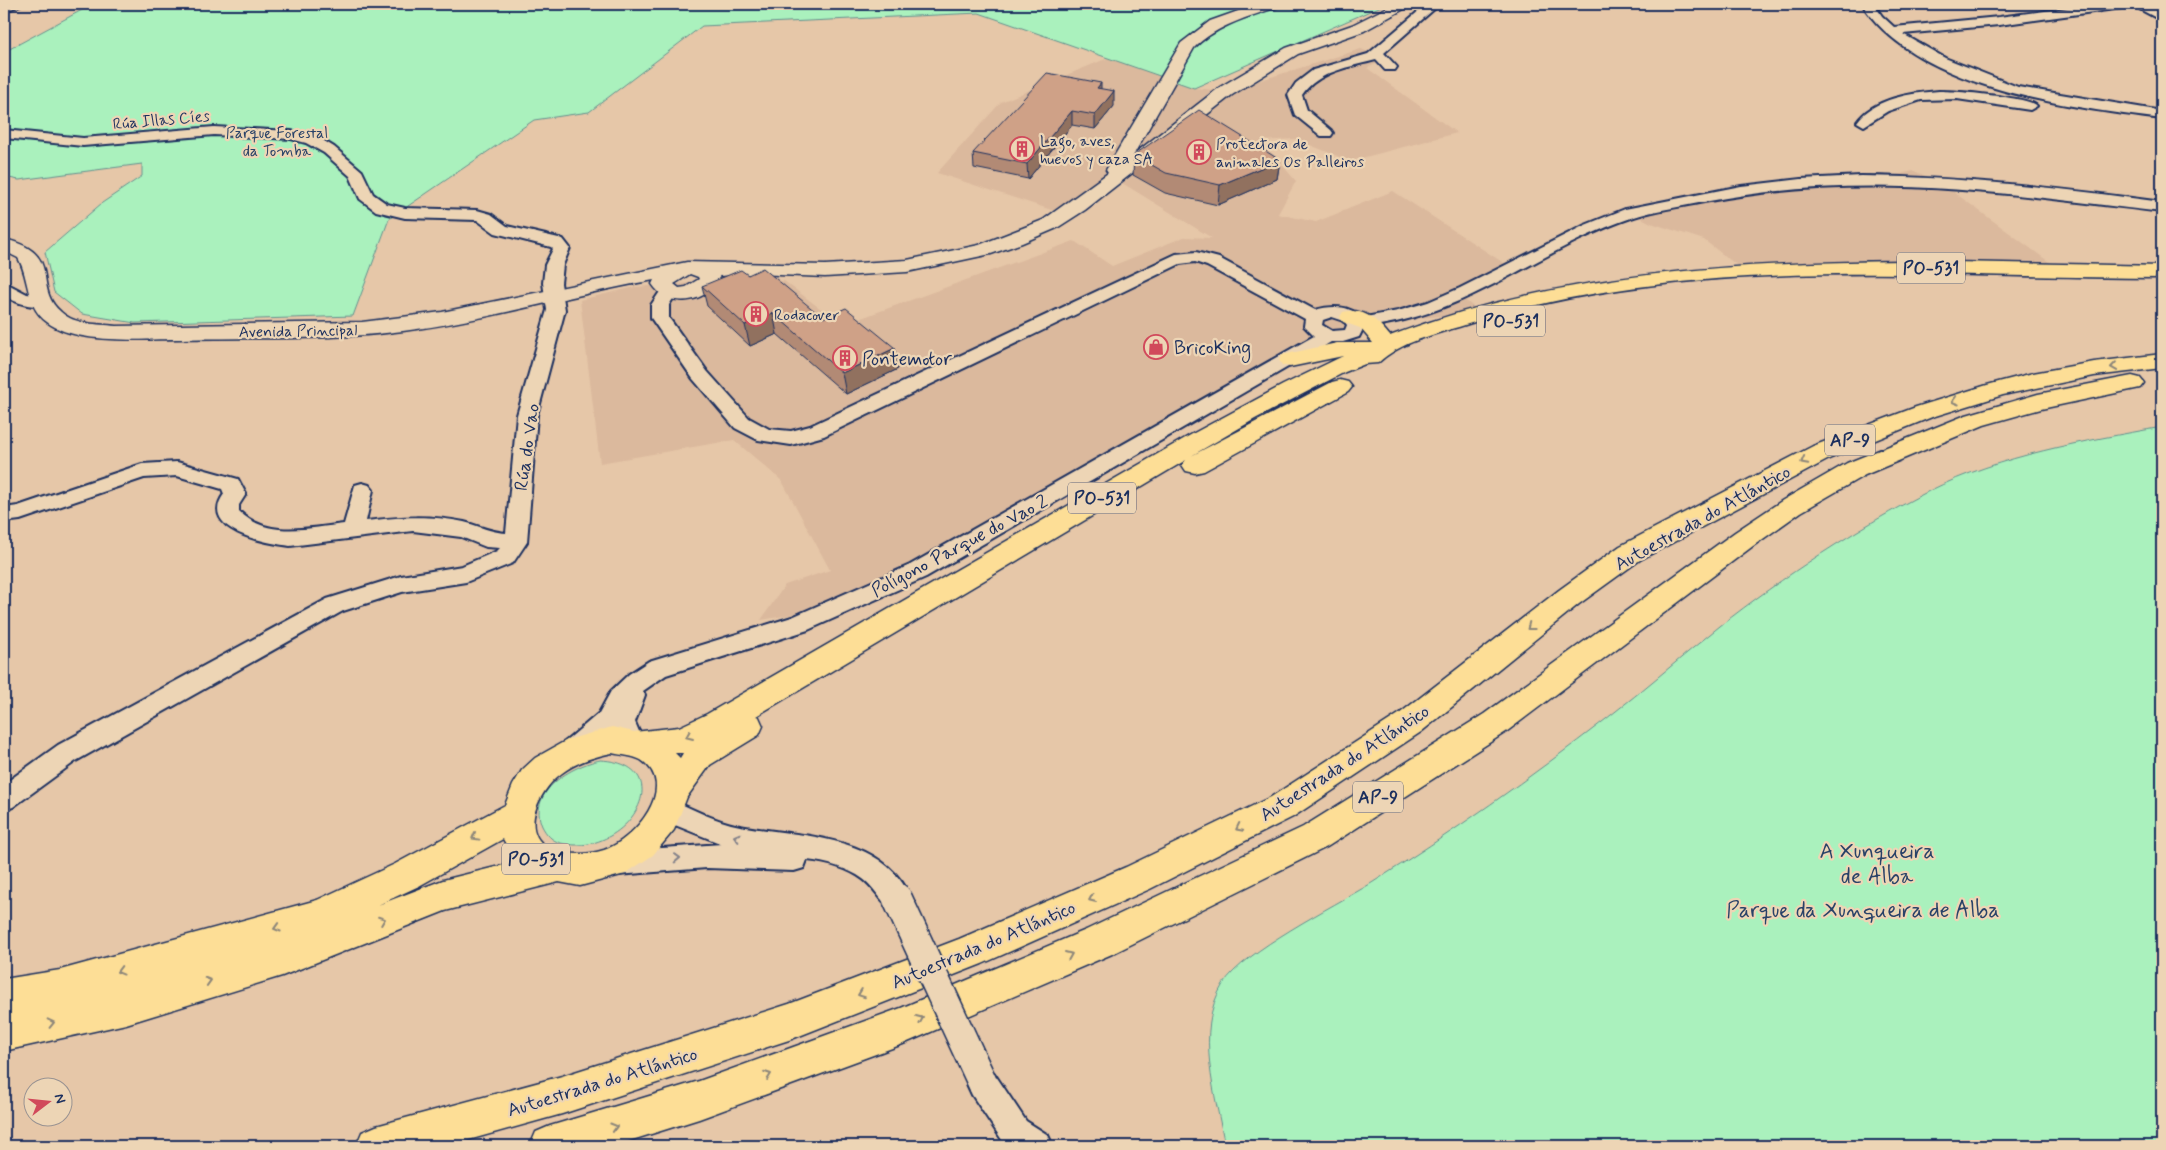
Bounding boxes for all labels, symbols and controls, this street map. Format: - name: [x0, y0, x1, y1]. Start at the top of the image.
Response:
- street label: Rúa Illas Cíes: [112, 106, 210, 135]
- park label: Parque Forestal da Tomba: [226, 123, 328, 162]
- place label: Lago, aves, huevos y caza SA: [1040, 131, 1153, 170]
- place label: Protectora de animales Os Palleiros: [1216, 134, 1364, 173]
- building icon: Lago, aves, huevos y caza SA: [1009, 136, 1035, 162]
- building icon: Protectora de animales Os Palleiros: [1186, 139, 1212, 165]
- road number: PO-531: [1897, 252, 1965, 284]
- building icon: Rodacover: [743, 301, 769, 327]
- place label: Rodacover: [774, 305, 840, 326]
- road number: PO-531: [1477, 306, 1545, 336]
- street label: Avenida Principal: [239, 320, 358, 343]
- shop icon: BricoKing: [1143, 334, 1169, 360]
- place label: BricoKing: [1174, 336, 1251, 363]
- building icon: Pontemotor: [832, 345, 858, 371]
- place label: Pontemotor: [862, 347, 952, 372]
- one-way arrow: [2110, 361, 2118, 372]
- one-way arrow: [1952, 396, 1960, 406]
- street label: Rúa do Vao: [509, 402, 546, 492]
- road number: AP-9: [1825, 424, 1875, 456]
- one-way arrow: [1801, 455, 1810, 465]
- street label: Autoestrada do Atlántico: [1610, 459, 1795, 577]
- road number: PO-531: [1068, 482, 1136, 514]
- street label: Polígono Parque do Vao 2: [867, 489, 1053, 604]
- one-way arrow: [1527, 622, 1536, 631]
- street label: Autoestrada do Atlántico: [1255, 699, 1434, 828]
- one-way arrow: [685, 730, 694, 741]
- road number: AP-9: [1353, 782, 1403, 812]
- one-way arrow: [1235, 822, 1244, 832]
- one-way arrow: [471, 831, 480, 841]
- one-way arrow: [732, 832, 741, 843]
- park label: A Xunqueira de Alba: [1819, 838, 1935, 891]
- road number: PO-531: [502, 844, 570, 874]
- one-way arrow: [673, 852, 681, 863]
- one-way arrow: [1088, 892, 1097, 903]
- street label: Autoestrada do Atlántico: [888, 895, 1079, 995]
- park label: Parque da Xunqueira de Alba: [1726, 897, 2000, 925]
- one-way arrow: [378, 916, 386, 926]
- one-way arrow: [273, 922, 281, 932]
- one-way arrow: [1064, 950, 1073, 961]
- one-way arrow: [116, 965, 125, 976]
- one-way arrow: [204, 977, 212, 987]
- one-way arrow: [857, 988, 866, 998]
- one-way arrow: [915, 1014, 924, 1025]
- one-way arrow: [47, 1018, 56, 1029]
- street label: Autoestrada do Atlántico: [504, 1042, 701, 1123]
- one-way arrow: [763, 1071, 771, 1081]
- north arrow: [22, 1078, 72, 1128]
- text: N: [50, 1092, 69, 1106]
- one-way arrow: [609, 1122, 617, 1132]

